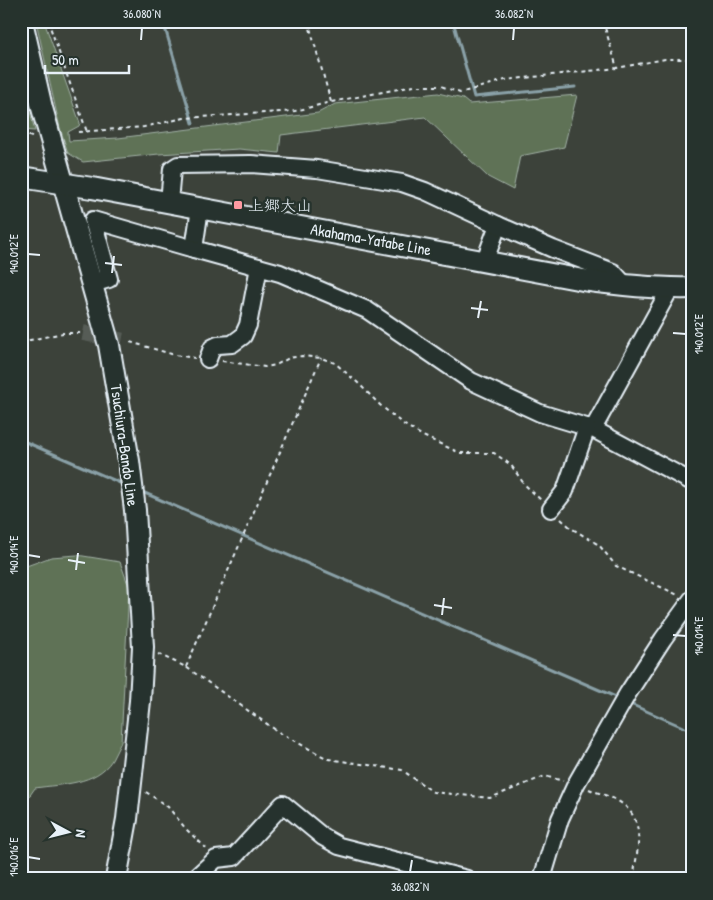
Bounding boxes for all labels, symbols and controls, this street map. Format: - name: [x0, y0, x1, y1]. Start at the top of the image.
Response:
- text: 36.080°N: [123, 5, 161, 22]
- text: 36.082°N: [495, 5, 533, 22]
- scale bar: [45, 42, 129, 74]
- text: 50 m: [52, 49, 79, 70]
- place label: 上郷大山: [248, 194, 312, 216]
- marker: 上郷大山: [232, 199, 244, 211]
- street label: Akahama-Yatabe Line: [309, 218, 434, 261]
- text: 140.012°E: [5, 233, 22, 274]
- text: 140.012°E: [690, 313, 707, 354]
- street label: Tsuchiura-Bando Line: [106, 383, 145, 508]
- text: 140.014°E: [5, 535, 22, 575]
- text: 140.014°E: [690, 616, 707, 656]
- north arrow: [42, 808, 92, 858]
- text: N: [71, 829, 91, 839]
- text: 140.016°E: [5, 837, 22, 877]
- text: 36.082°N: [391, 878, 429, 895]

